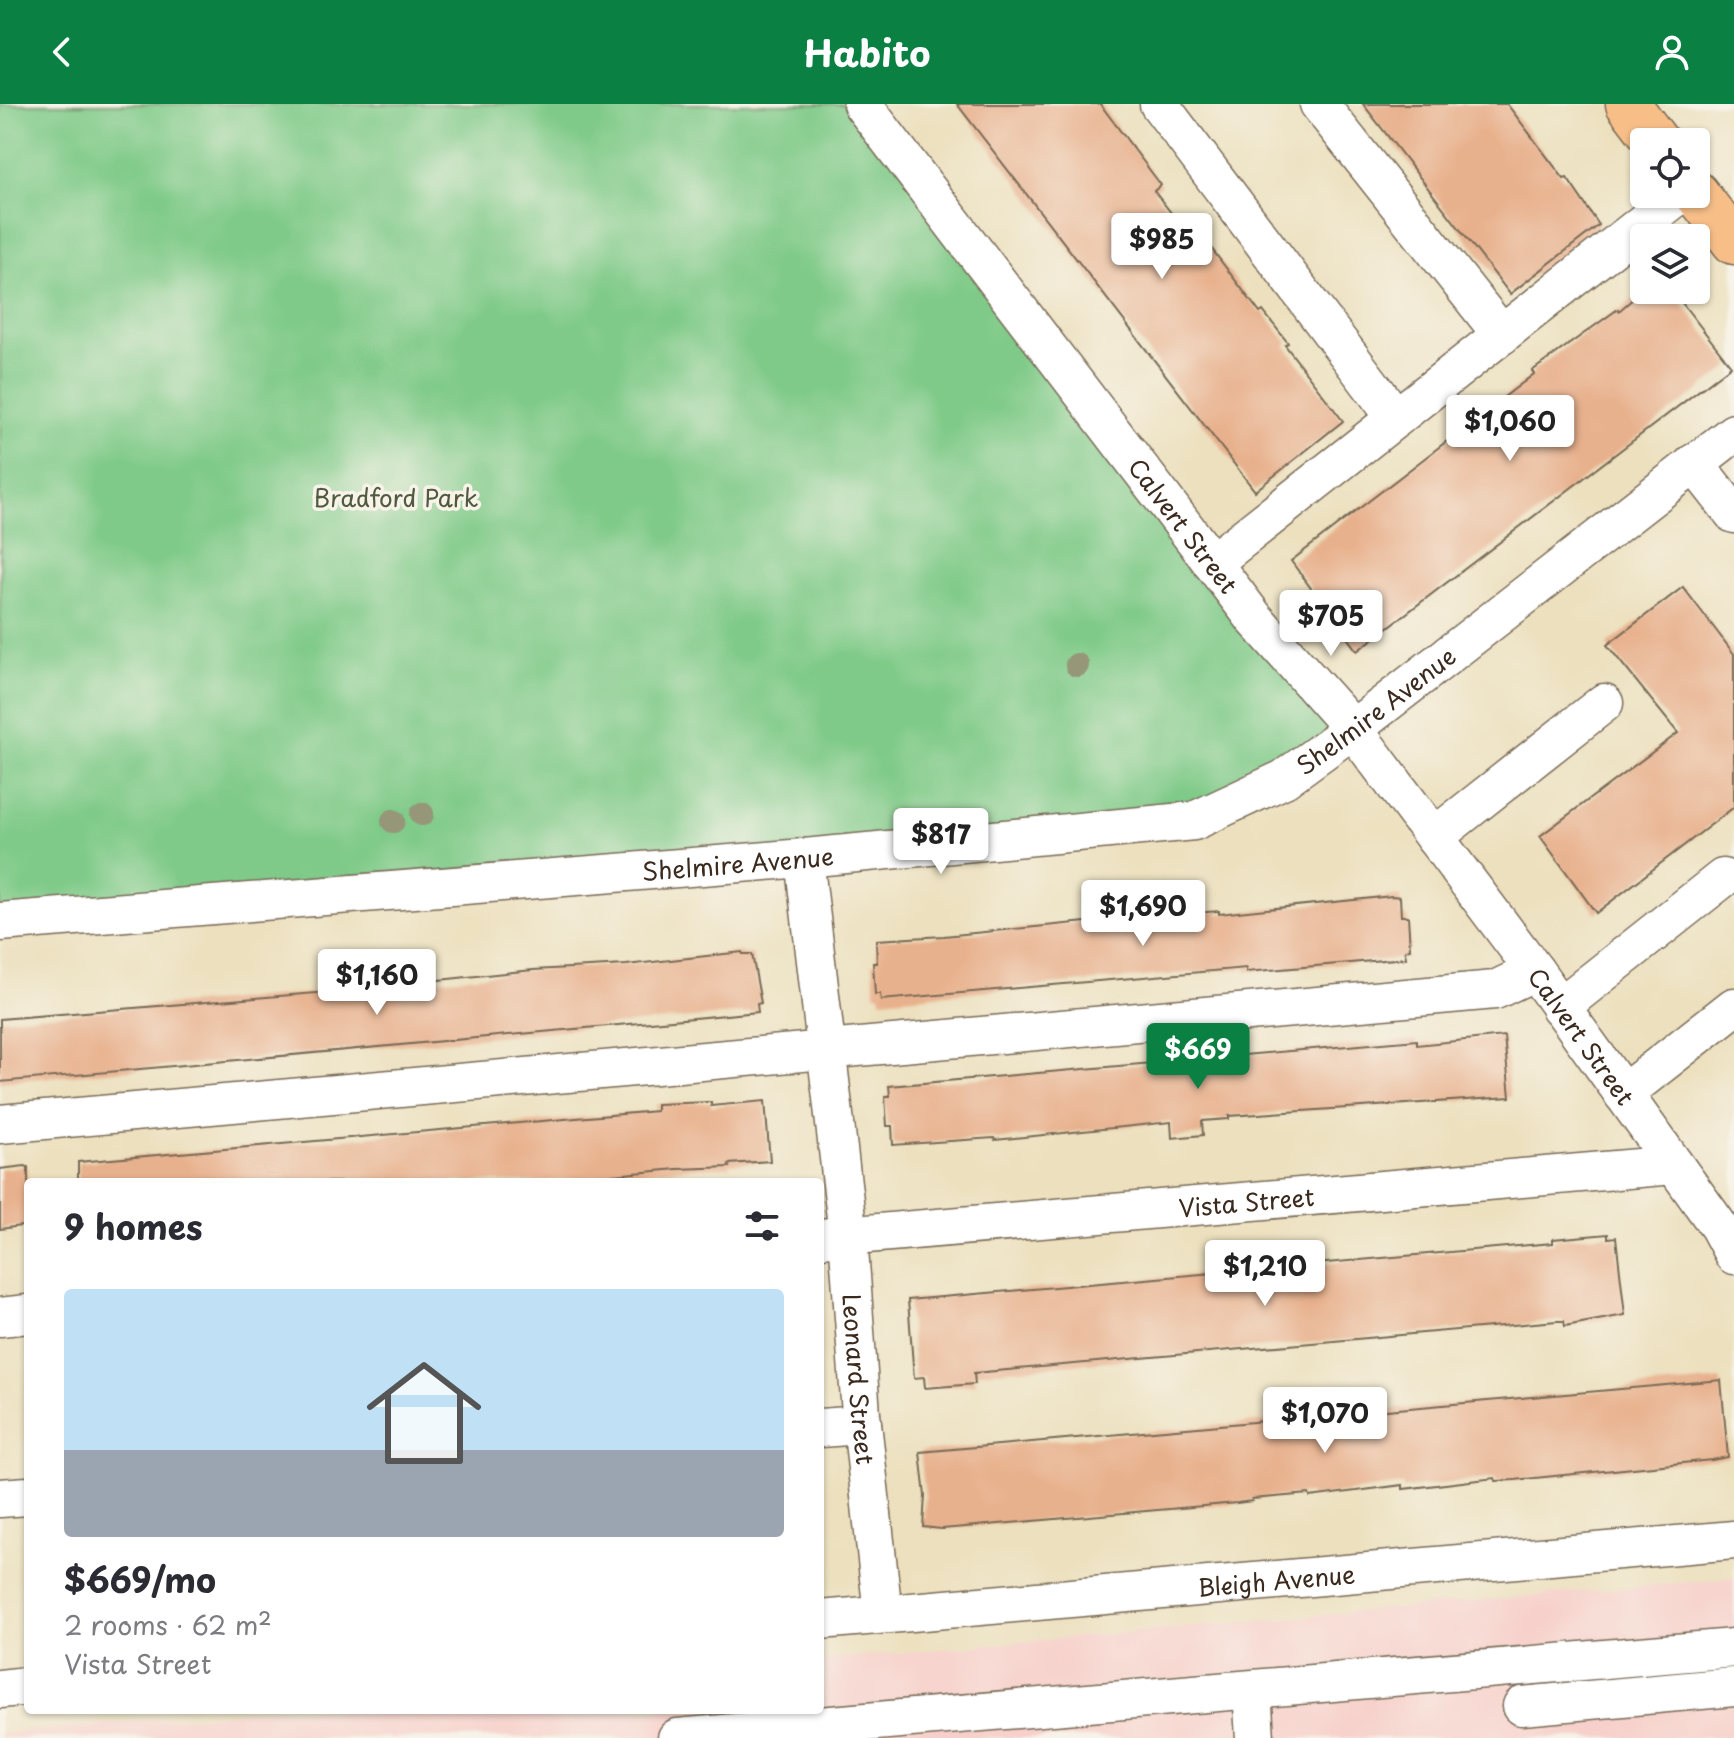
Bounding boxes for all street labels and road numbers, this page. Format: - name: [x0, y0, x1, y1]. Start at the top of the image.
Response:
- street label: Calvert Street: [1120, 450, 1247, 601]
- street label: Shelmire Avenue: [1288, 638, 1463, 783]
- street label: Shelmire Avenue: [640, 837, 835, 889]
- street label: Calvert Street: [1520, 960, 1644, 1112]
- street label: Vista Street: [1177, 1178, 1316, 1225]
- street label: Leonard Street: [834, 1292, 884, 1467]
- street label: Bleigh Avenue: [1196, 1555, 1357, 1605]

